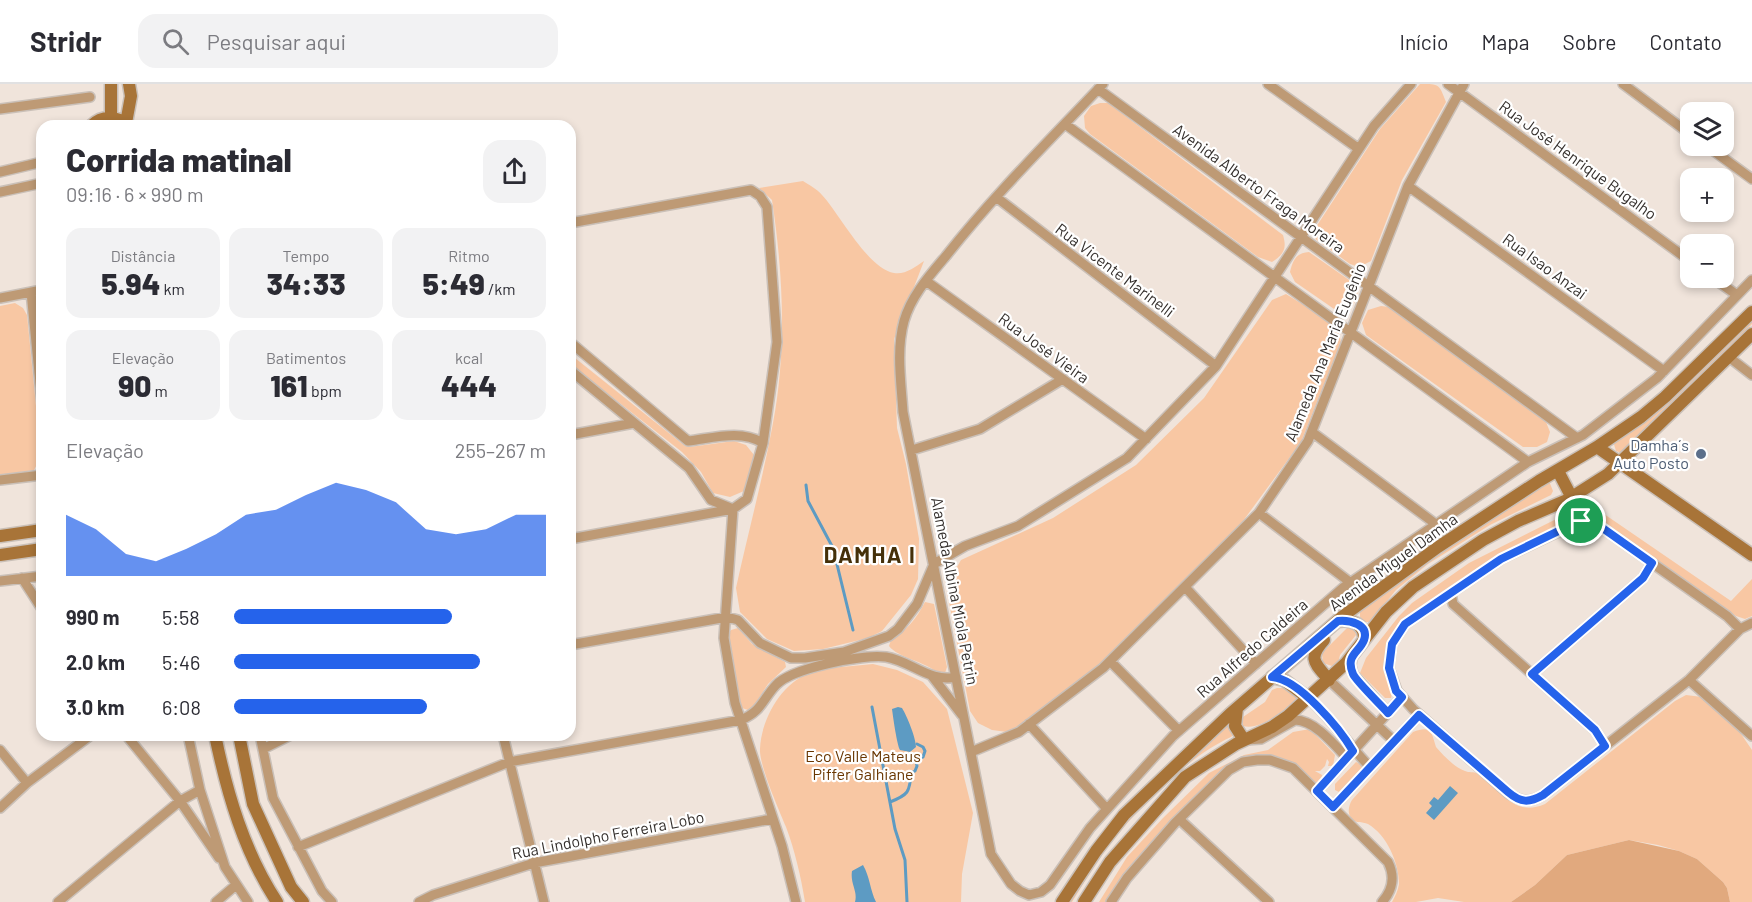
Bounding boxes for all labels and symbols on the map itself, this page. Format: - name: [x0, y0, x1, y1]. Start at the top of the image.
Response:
- street label: Rua José Henrique Bugalho: [1496, 96, 1661, 223]
- street label: Avenida Alberto Fraga Moreira: [1170, 119, 1349, 256]
- street label: Rua Vicente Marinelli: [1052, 219, 1179, 321]
- street label: Rua Isao Anzai: [1499, 229, 1591, 302]
- street label: Alameda Ana Maria Eugênio: [1280, 260, 1369, 444]
- street label: Rua José Vieira: [995, 308, 1093, 387]
- place label: Damha´s Auto Posto: [1613, 435, 1689, 472]
- marker: Damha´s Auto Posto: [1694, 447, 1708, 461]
- street label: Alameda Albina Miola Petrin: [928, 495, 983, 686]
- pin: [1555, 495, 1606, 546]
- street label: Avenida Miguel Damha: [1325, 509, 1461, 615]
- district label: DAMHA I: [824, 541, 916, 567]
- street label: Rua Alfredo Caldeira: [1192, 594, 1311, 701]
- park label: Eco Valle Mateus Piffer Galhiane: [805, 746, 921, 783]
- street label: Rua Lindolpho Ferreira Lobo: [510, 807, 706, 862]

